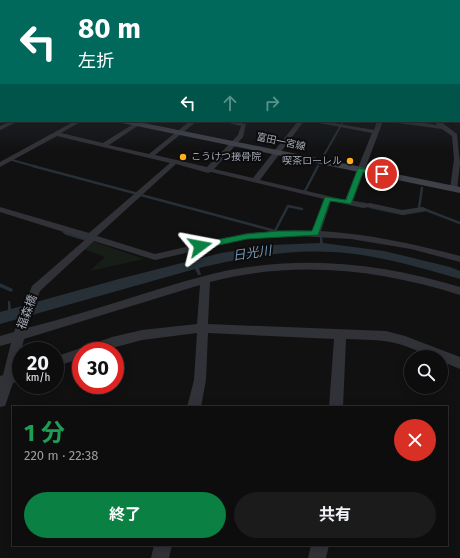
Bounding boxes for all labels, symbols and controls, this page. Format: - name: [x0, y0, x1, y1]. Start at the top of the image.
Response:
- text: 80 m: [78, 12, 141, 45]
- icon: left: [12, 16, 64, 68]
- text: 左折: [78, 50, 114, 72]
- icon: left: [177, 92, 199, 114]
- icon: ahead: [219, 92, 241, 114]
- icon: right: [261, 92, 283, 114]
- street label: 富田一宮線: [255, 131, 307, 153]
- place label: こうけつ接骨院: [191, 151, 261, 163]
- marker: こうけつ接骨院: [178, 152, 188, 162]
- place label: 喫茶ローレル: [282, 155, 342, 167]
- marker: 喫茶ローレル: [345, 156, 355, 166]
- pin: [365, 157, 399, 191]
- icon: arrive: [371, 163, 393, 185]
- position arrow: [179, 225, 221, 267]
- water label: 日光川: [232, 243, 274, 263]
- street label: 福森橋: [14, 293, 40, 331]
- speed limit sign: 30: [72, 342, 124, 394]
- map controls: [404, 350, 448, 394]
- button: search: [404, 350, 448, 394]
- text: 20: [27, 351, 49, 375]
- text: km/h: [26, 372, 50, 384]
- text: 1 分: [24, 419, 65, 447]
- button: close: [394, 419, 436, 461]
- text: 220 m · 22:38: [24, 448, 98, 463]
- button: 終了: [24, 492, 226, 538]
- button: 共有: [234, 492, 436, 538]

